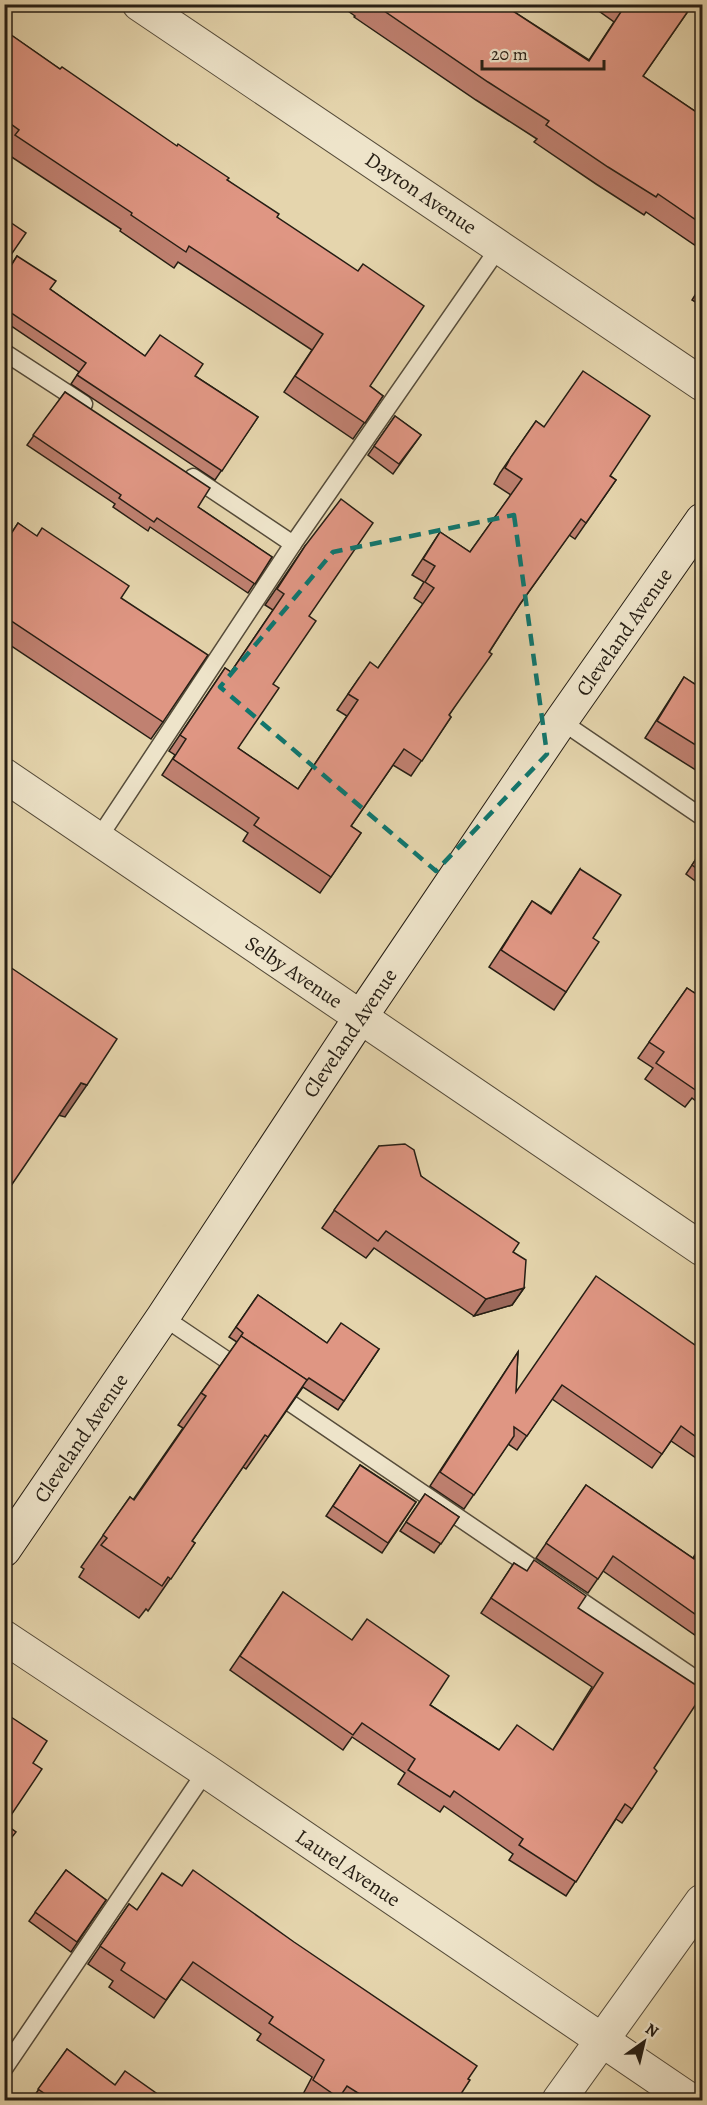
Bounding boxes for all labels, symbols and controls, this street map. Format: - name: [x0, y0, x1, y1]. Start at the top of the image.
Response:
- scale bar: [482, 33, 604, 71]
- text: 20 m: [491, 42, 528, 66]
- street label: Dayton Avenue: [360, 145, 482, 241]
- street label: Cleveland Avenue: [569, 562, 679, 702]
- street label: Selby Avenue: [240, 929, 348, 1015]
- street label: Cleveland Avenue: [296, 963, 404, 1103]
- street label: Cleveland Avenue: [27, 1368, 135, 1508]
- street label: Laurel Avenue: [290, 1823, 406, 1913]
- north arrow: [614, 2012, 674, 2072]
- text: N: [641, 2018, 663, 2043]

